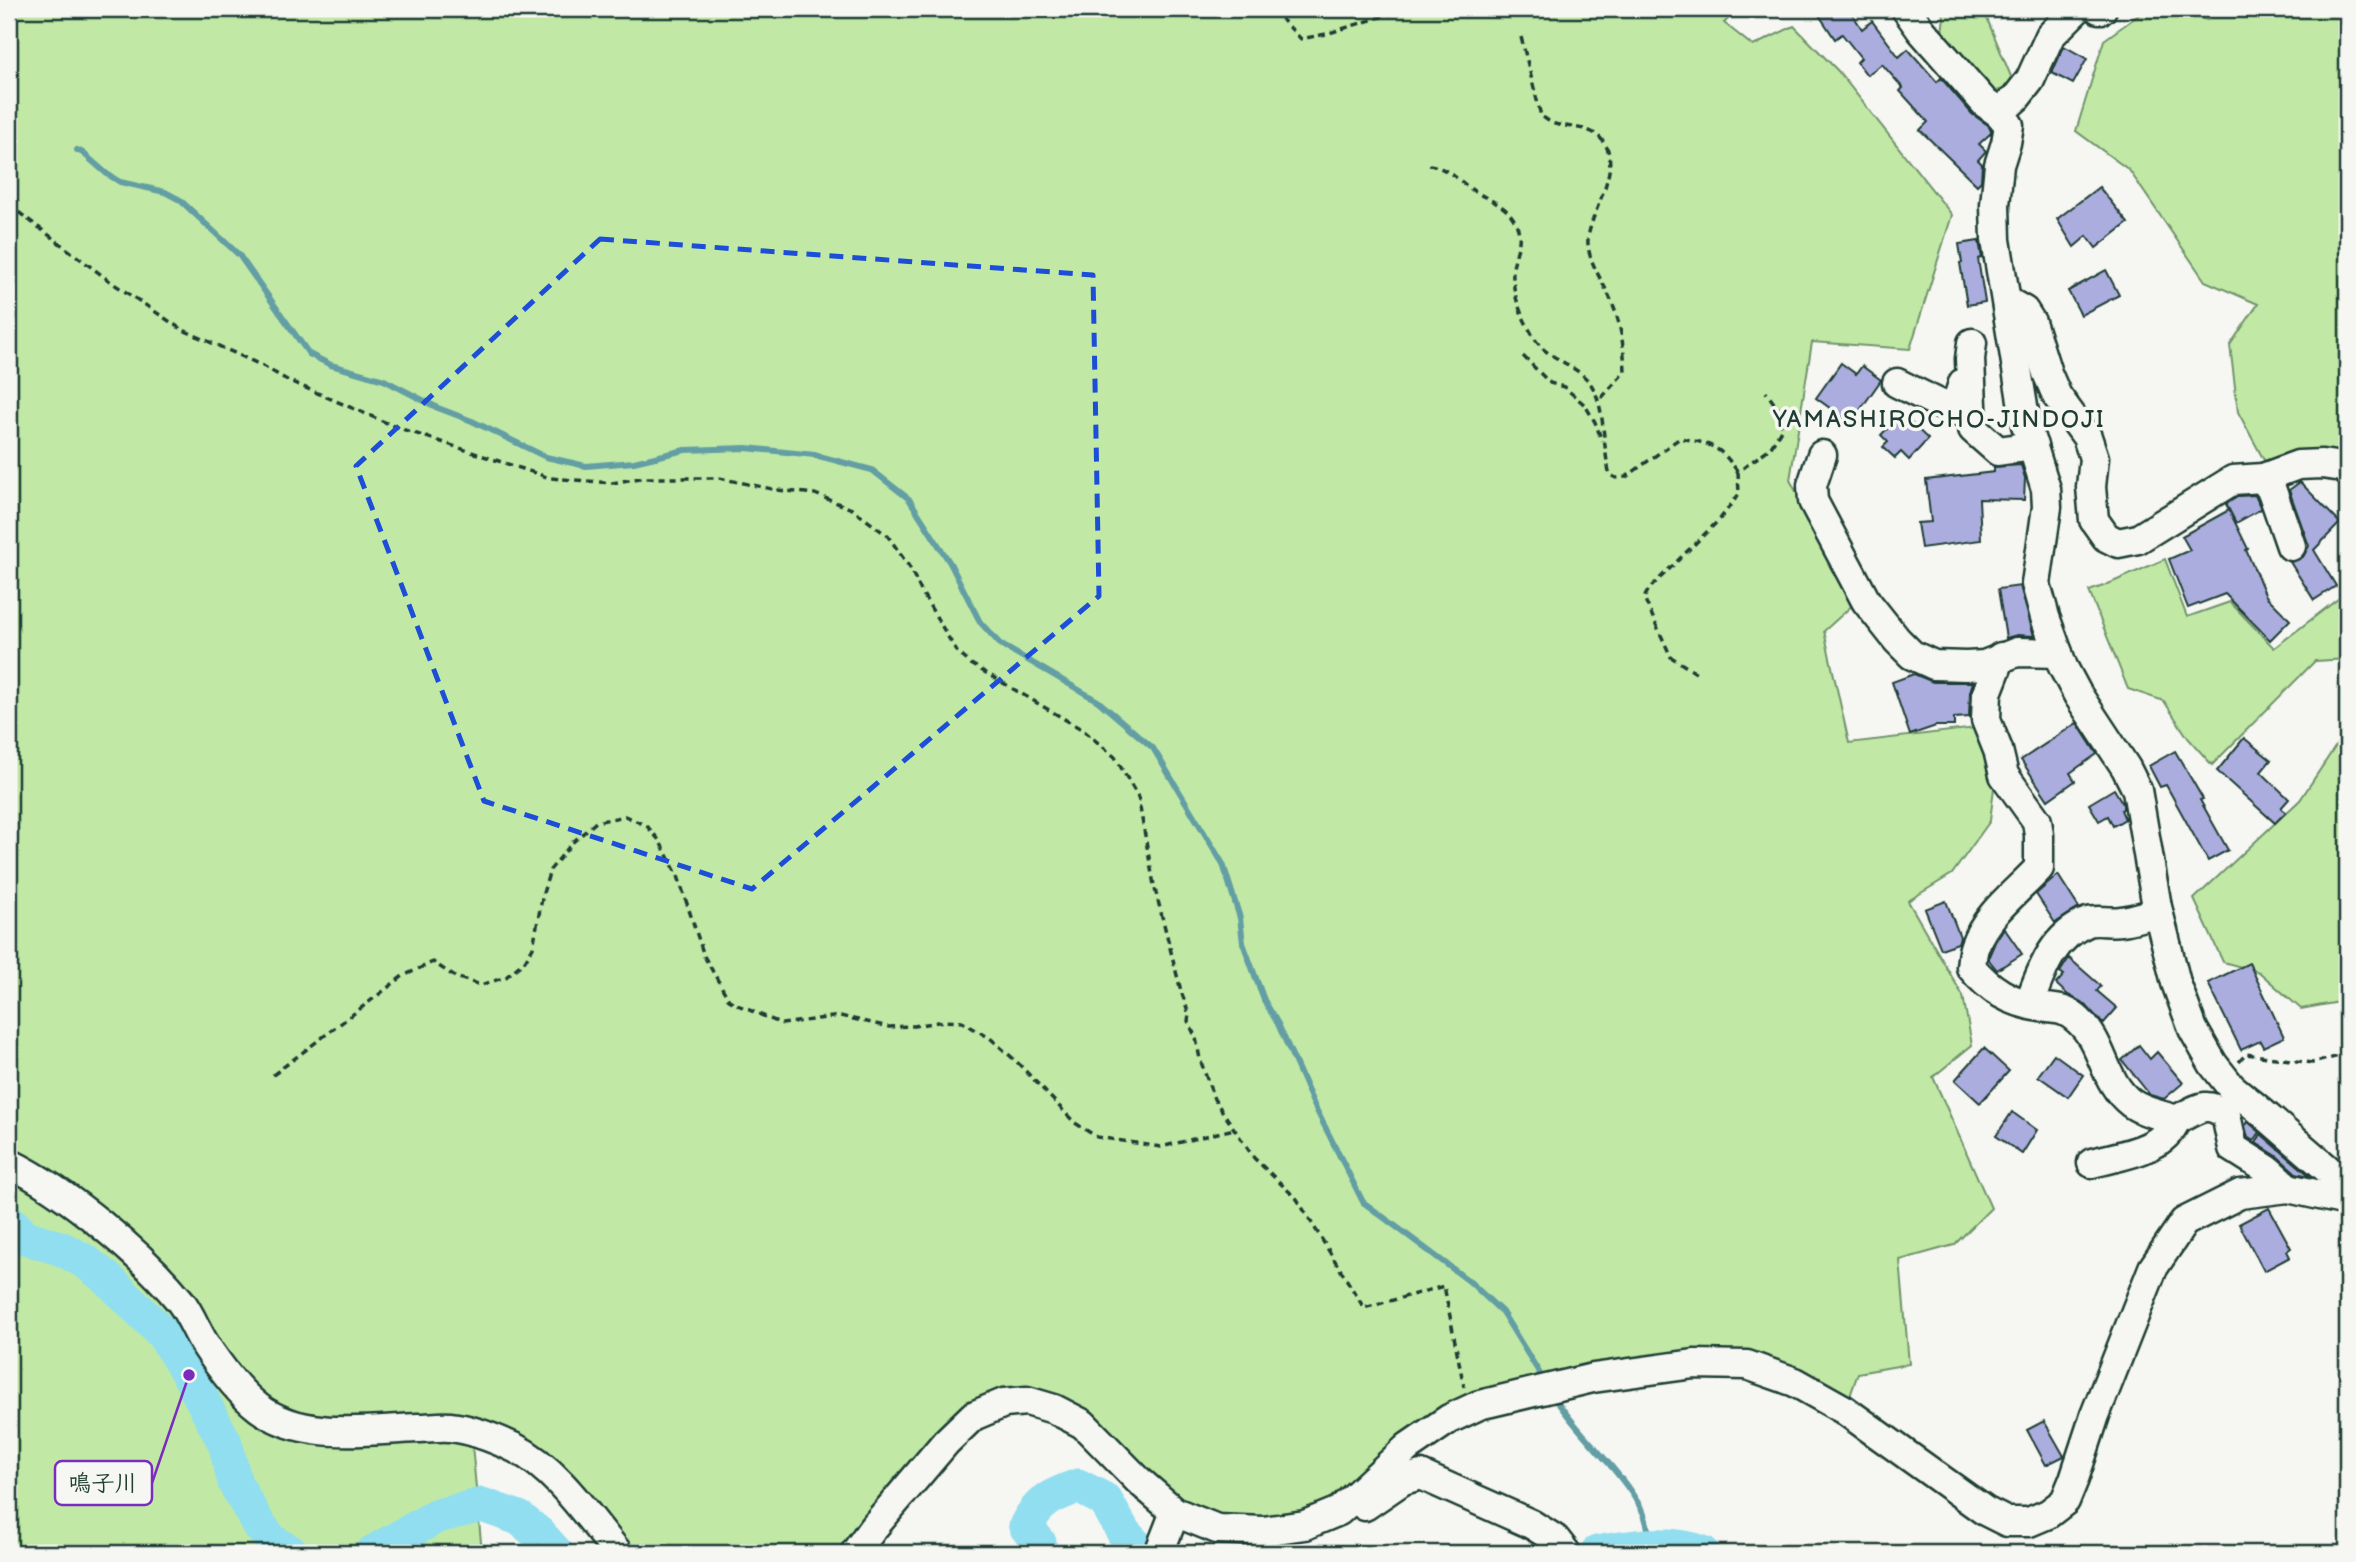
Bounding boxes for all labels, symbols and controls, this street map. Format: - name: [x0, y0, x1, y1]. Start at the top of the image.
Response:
- district label: YAMASHIROCHO-JINDOJI: [1772, 405, 2105, 434]
- callout: 鳴子川: [55, 1461, 152, 1505]
- text: 鳴子川: [69, 1470, 138, 1498]

